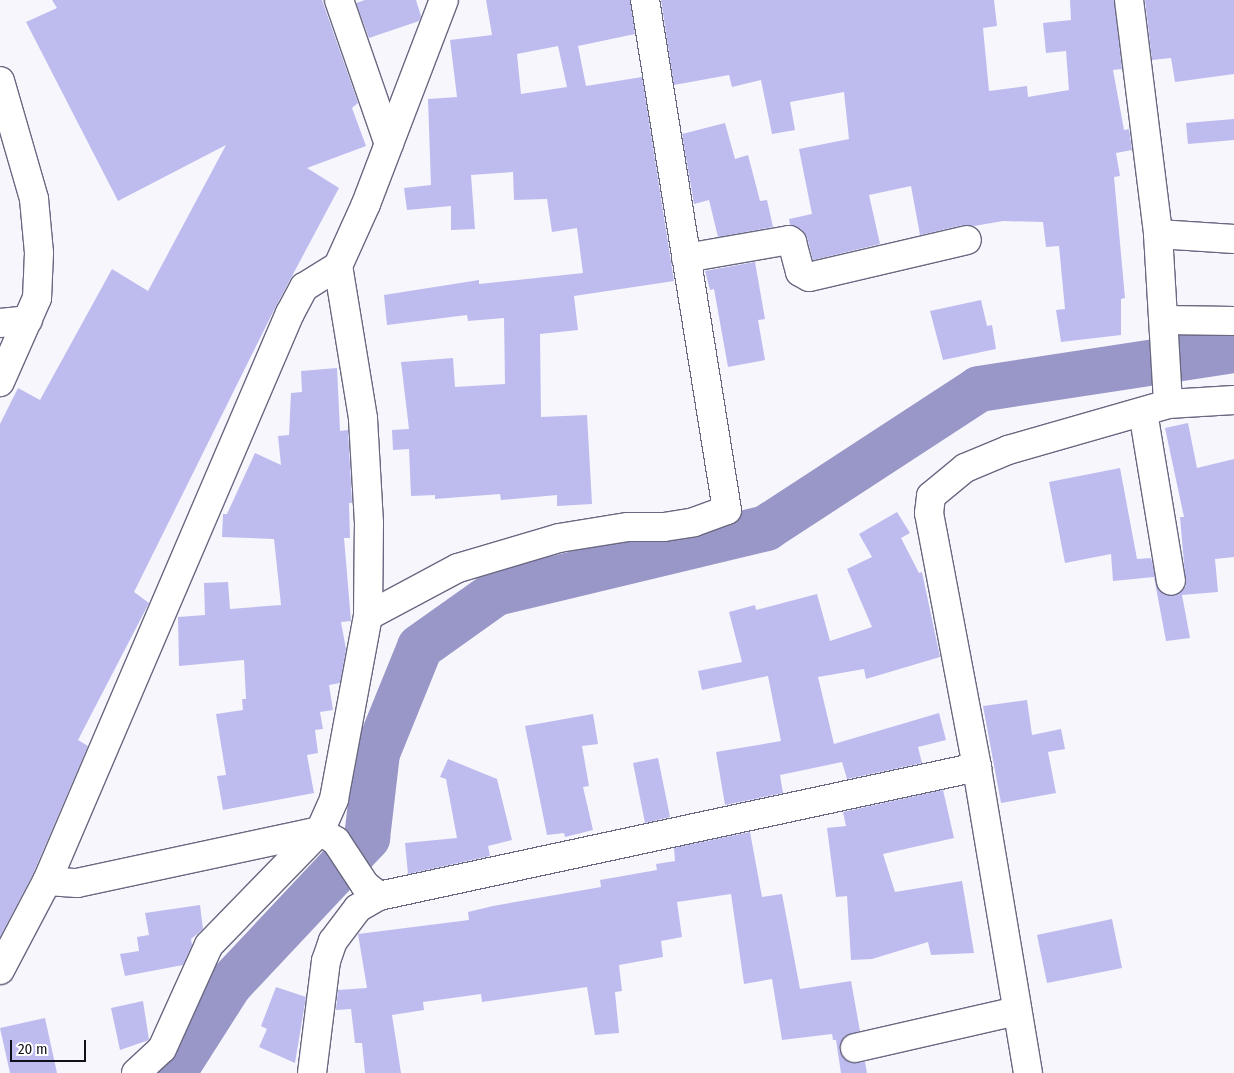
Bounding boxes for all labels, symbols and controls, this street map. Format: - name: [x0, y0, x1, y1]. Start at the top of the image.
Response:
- scale bar: [12, 1030, 89, 1062]
- text: 20 m: [18, 1040, 48, 1058]

